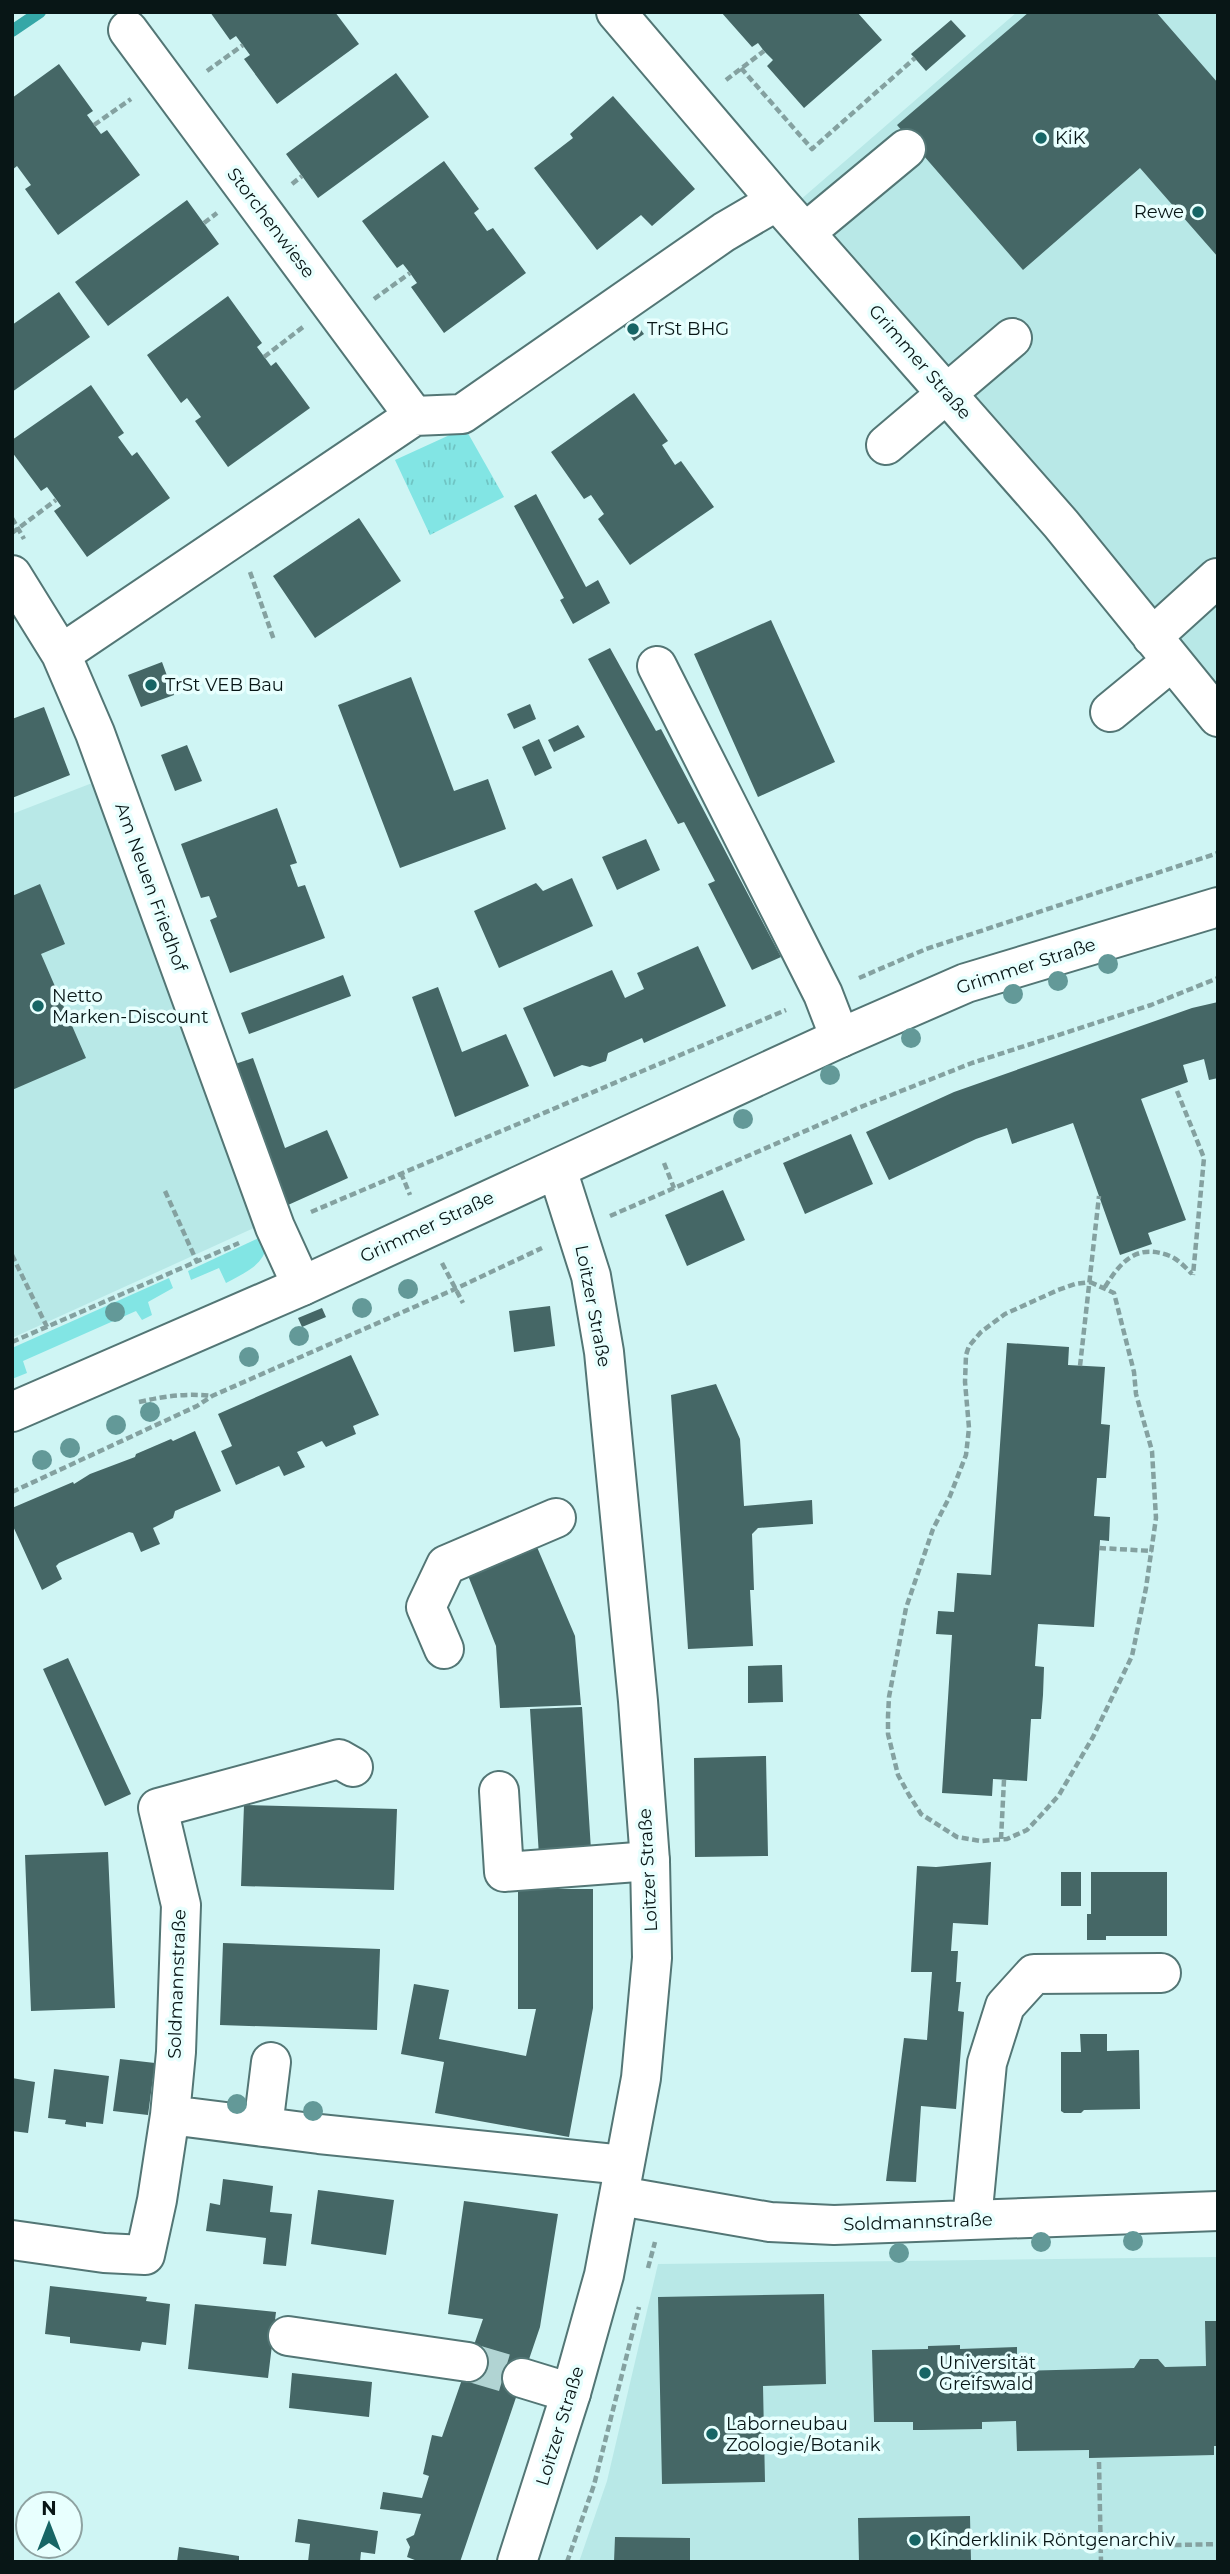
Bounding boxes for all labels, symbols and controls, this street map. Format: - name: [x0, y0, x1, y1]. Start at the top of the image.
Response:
- place label: KiK: [1055, 127, 1086, 149]
- marker: KiK: [1033, 130, 1049, 146]
- street label: Storchenwiese: [222, 163, 320, 283]
- place label: Rewe: [1134, 201, 1184, 223]
- marker: Rewe: [1190, 204, 1206, 220]
- street label: Grimmer Straße: [864, 300, 976, 424]
- place label: TrSt BHG: [647, 318, 729, 340]
- marker: TrSt BHG: [625, 321, 641, 337]
- place label: TrSt VEB Bau: [165, 674, 284, 696]
- marker: TrSt VEB Bau: [143, 677, 159, 693]
- street label: Am Neuen Friedhof: [110, 800, 192, 975]
- street label: Grimmer Straße: [954, 933, 1099, 999]
- place label: Netto Marken-Discount: [52, 985, 209, 1028]
- marker: Netto Marken-Discount: [30, 998, 46, 1014]
- street label: Grimmer Straße: [357, 1186, 498, 1268]
- street label: Loitzer Straße: [570, 1243, 616, 1369]
- street label: Loitzer Straße: [634, 1807, 662, 1932]
- street label: Soldmannstraße: [163, 1909, 191, 2059]
- street label: Soldmannstraße: [843, 2208, 993, 2236]
- place label: Universität Greifswald: [939, 2352, 1036, 2395]
- street label: Loitzer Straße: [531, 2363, 589, 2488]
- marker: Universität Greifswald: [917, 2365, 933, 2381]
- place label: Laborneubau Zoologie/Botanik: [726, 2413, 881, 2456]
- marker: Laborneubau Zoologie/Botanik: [704, 2426, 720, 2442]
- north arrow: [14, 2490, 84, 2560]
- text: N: [41, 2497, 57, 2520]
- place label: Kinderklinik Röntgenarchiv: [929, 2529, 1175, 2551]
- marker: Kinderklinik Röntgenarchiv: [907, 2532, 923, 2548]

